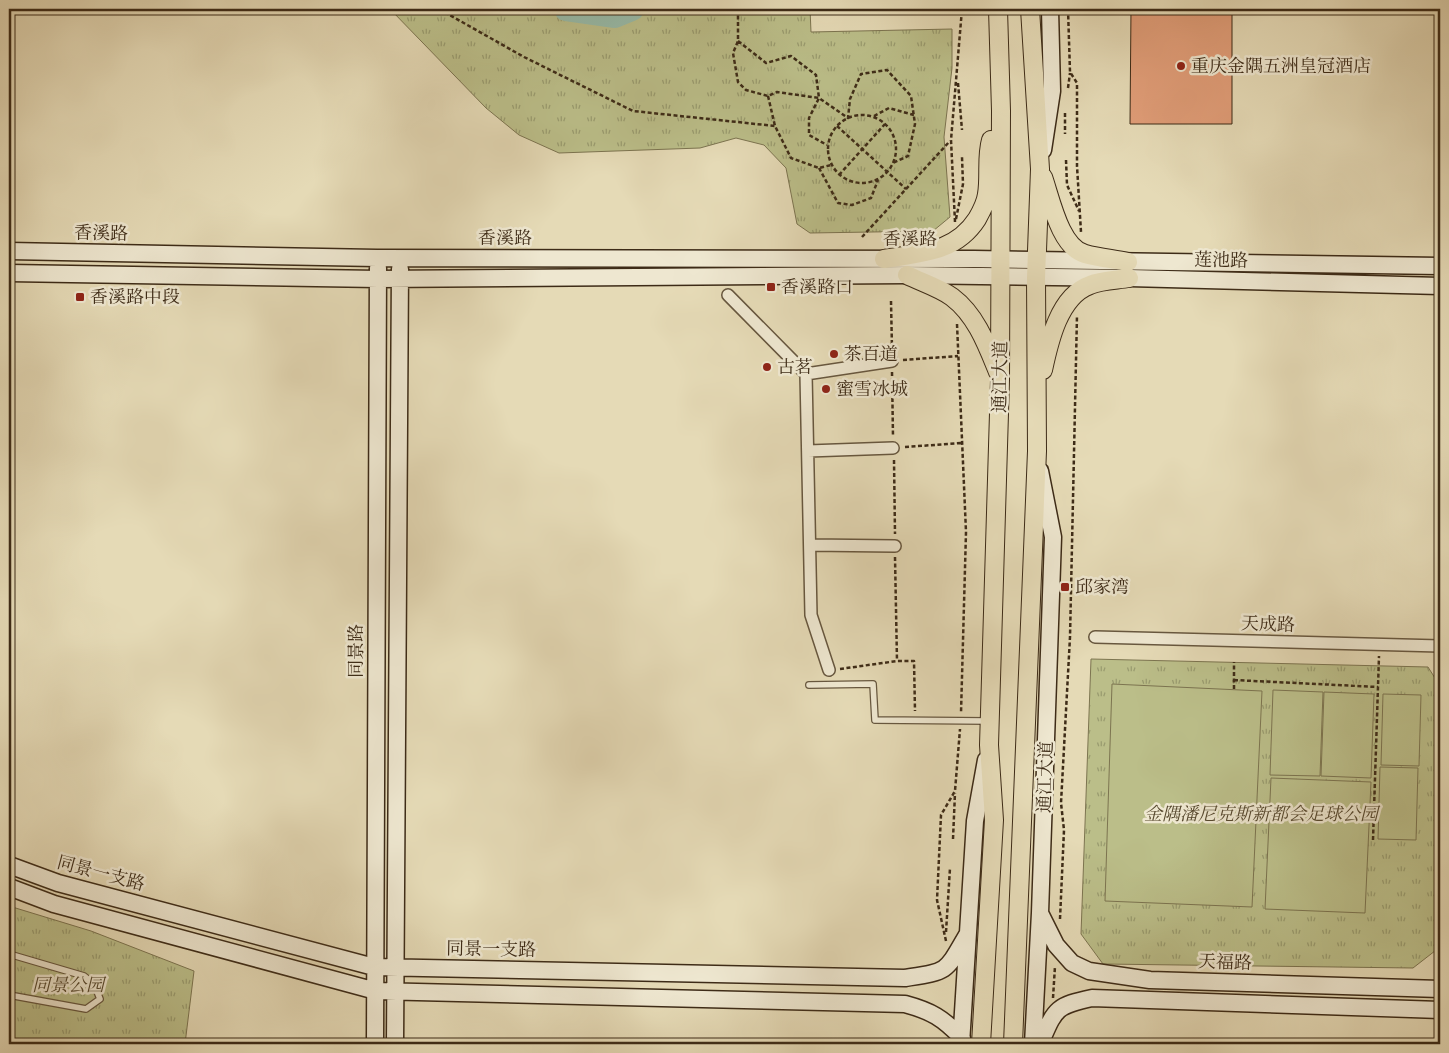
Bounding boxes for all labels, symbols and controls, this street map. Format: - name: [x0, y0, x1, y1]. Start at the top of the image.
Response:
- place label: 重庆金隅五洲皇冠酒店: [1191, 54, 1371, 78]
- marker: 重庆金隅五洲皇冠酒店: [1175, 60, 1187, 72]
- street label: 香溪路: [74, 221, 128, 245]
- street label: 香溪路: [478, 226, 532, 250]
- street label: 香溪路: [883, 227, 937, 251]
- street label: 莲池路: [1194, 248, 1248, 272]
- place label: 香溪路口: [781, 275, 853, 299]
- marker: 香溪路口: [765, 281, 777, 293]
- place label: 香溪路中段: [90, 285, 180, 309]
- marker: 香溪路中段: [74, 291, 86, 303]
- street label: 通江大道: [987, 341, 1013, 413]
- place label: 茶百道: [844, 342, 898, 366]
- marker: 茶百道: [828, 348, 840, 360]
- place label: 古茗: [777, 355, 813, 379]
- marker: 古茗: [761, 361, 773, 373]
- place label: 蜜雪冰城: [836, 377, 908, 401]
- marker: 蜜雪冰城: [820, 383, 832, 395]
- place label: 邱家湾: [1075, 575, 1129, 599]
- marker: 邱家湾: [1059, 581, 1071, 593]
- street label: 天成路: [1241, 611, 1295, 637]
- street label: 同景路: [344, 624, 368, 678]
- street label: 通江大道: [1032, 741, 1058, 813]
- park label: 金隅潘尼克斯新都会足球公园: [1144, 802, 1381, 826]
- street label: 同景一支路: [54, 850, 148, 896]
- street label: 同景一支路: [446, 936, 536, 962]
- street label: 天福路: [1198, 949, 1252, 975]
- park label: 同景公园: [32, 973, 107, 997]

